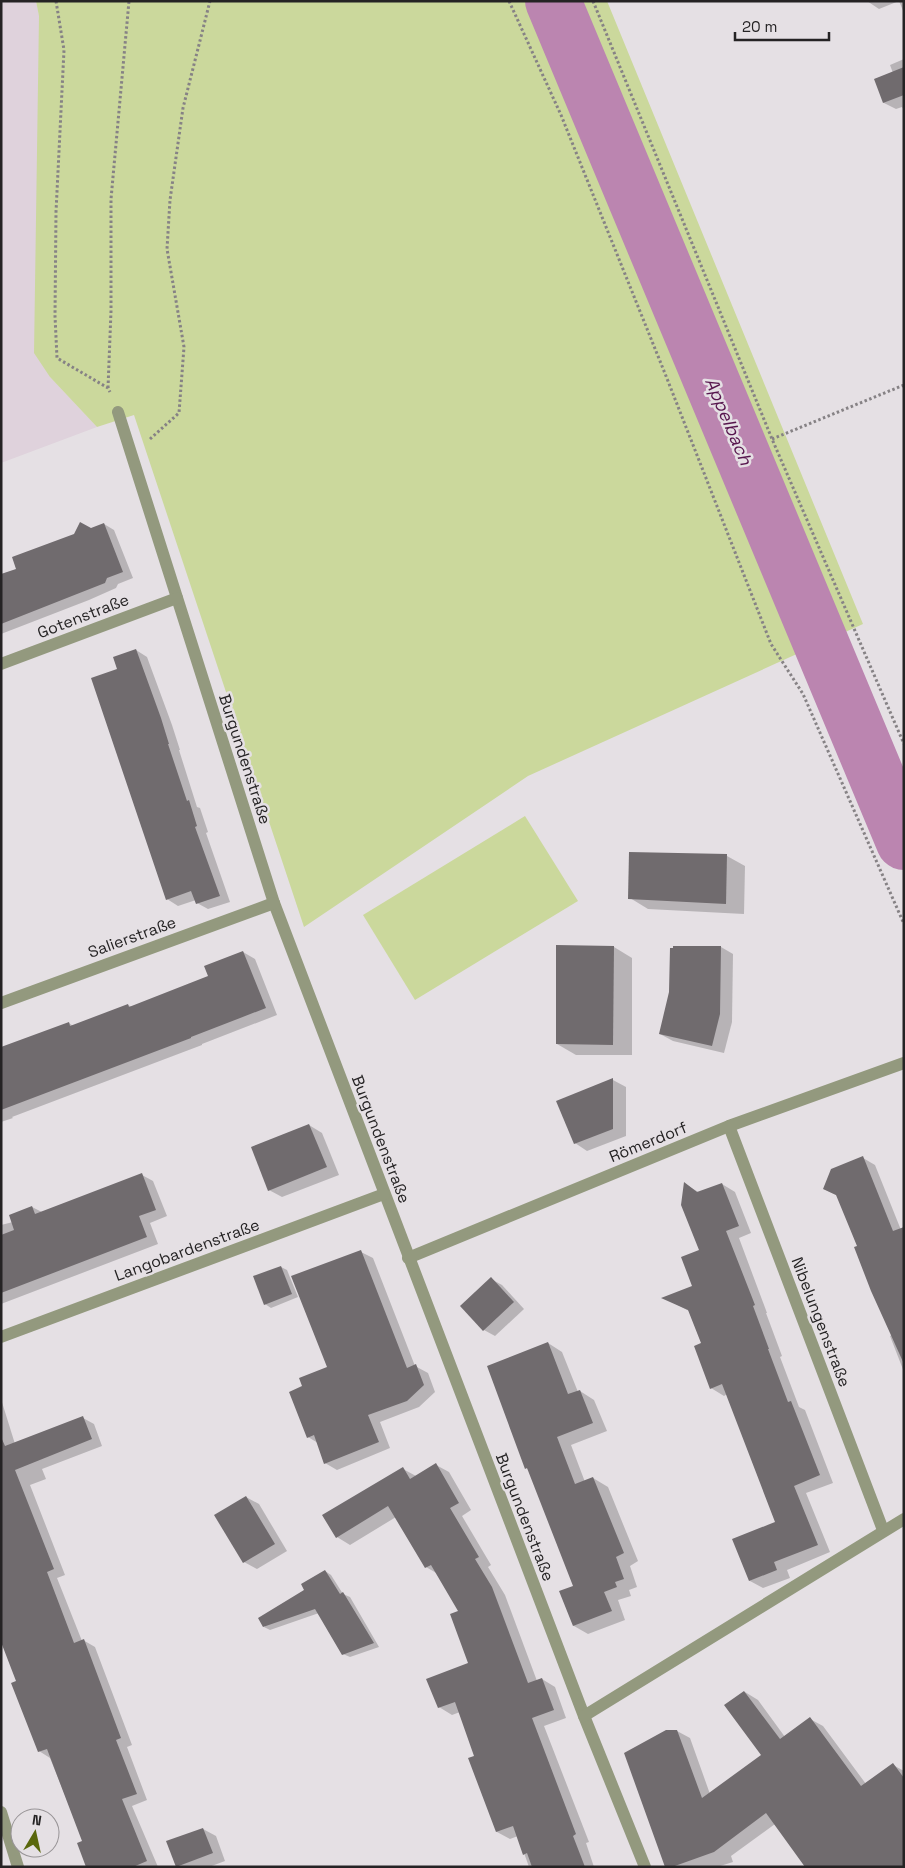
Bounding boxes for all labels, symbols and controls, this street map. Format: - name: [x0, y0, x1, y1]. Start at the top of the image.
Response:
- scale bar: [735, 10, 829, 42]
- text: 20 m: [742, 17, 777, 36]
- water label: Appelbach: [700, 374, 758, 469]
- street label: Gotenstraße: [34, 589, 132, 643]
- street label: Burgundenstraße: [214, 691, 276, 827]
- street label: Salierstraße: [85, 911, 179, 963]
- street label: Burgundenstraße: [347, 1072, 415, 1206]
- street label: Römerdorf: [606, 1117, 690, 1167]
- street label: Langobardenstraße: [112, 1214, 262, 1286]
- street label: Nibelungenstraße: [787, 1254, 855, 1390]
- street label: Burgundenstraße: [491, 1450, 559, 1584]
- north arrow: [10, 1808, 60, 1858]
- text: N: [31, 1811, 43, 1830]

